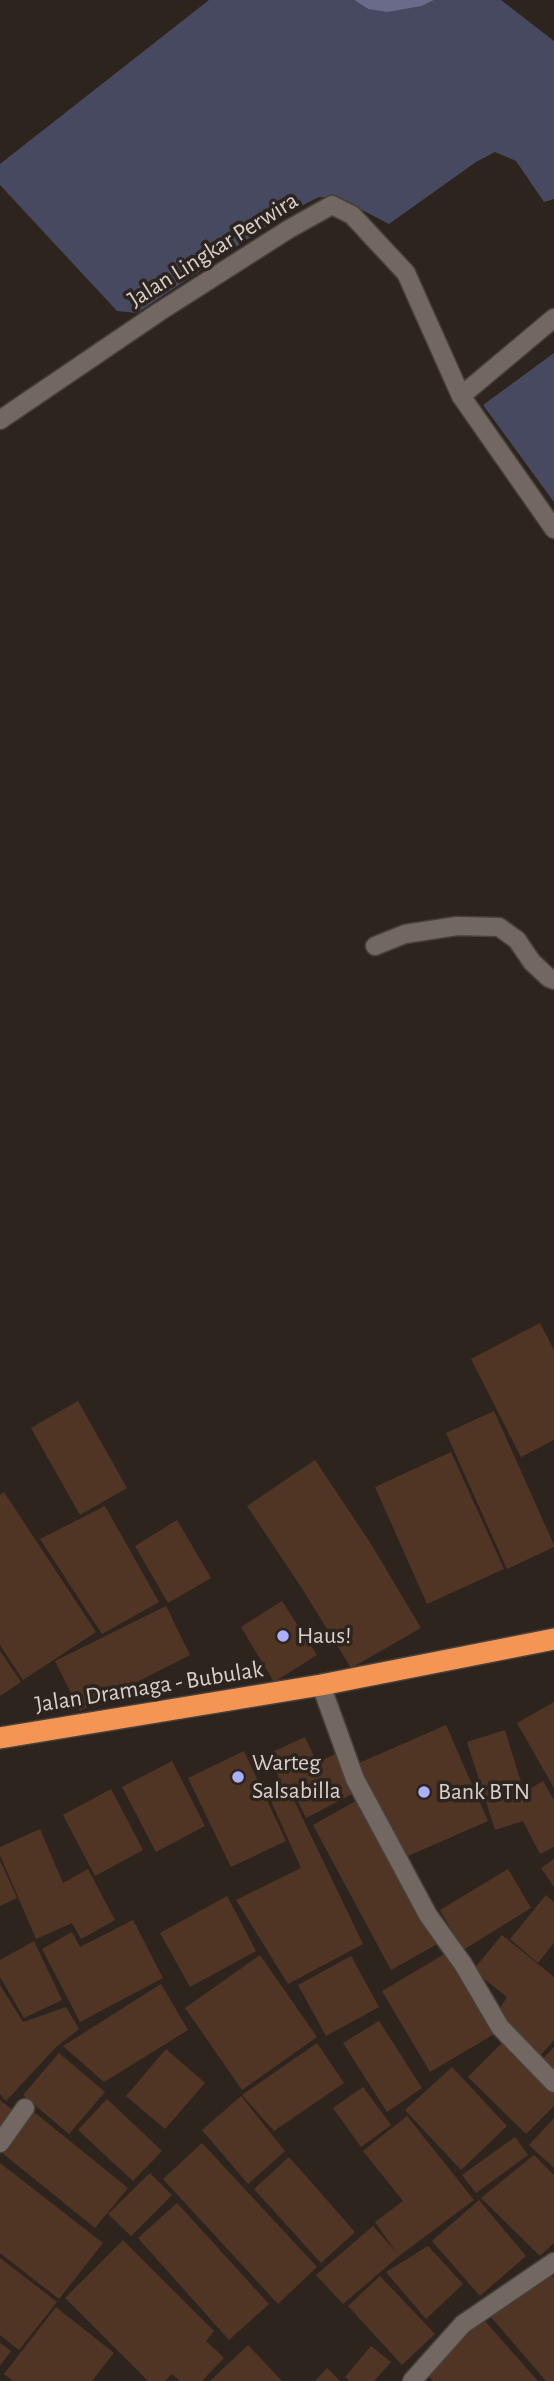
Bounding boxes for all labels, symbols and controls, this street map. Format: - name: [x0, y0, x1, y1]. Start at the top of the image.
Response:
- street label: Jalan Lingkar Perwira: [123, 186, 303, 314]
- place label: Haus!: [297, 1622, 351, 1650]
- marker: Haus!: [275, 1628, 291, 1644]
- street label: Jalan Dramaga - Bubulak: [33, 1655, 265, 1719]
- place label: Warteg Salsabilla: [252, 1749, 341, 1805]
- marker: Warteg Salsabilla: [230, 1769, 246, 1785]
- place label: Bank BTN: [438, 1778, 530, 1806]
- marker: Bank BTN: [416, 1784, 432, 1800]

